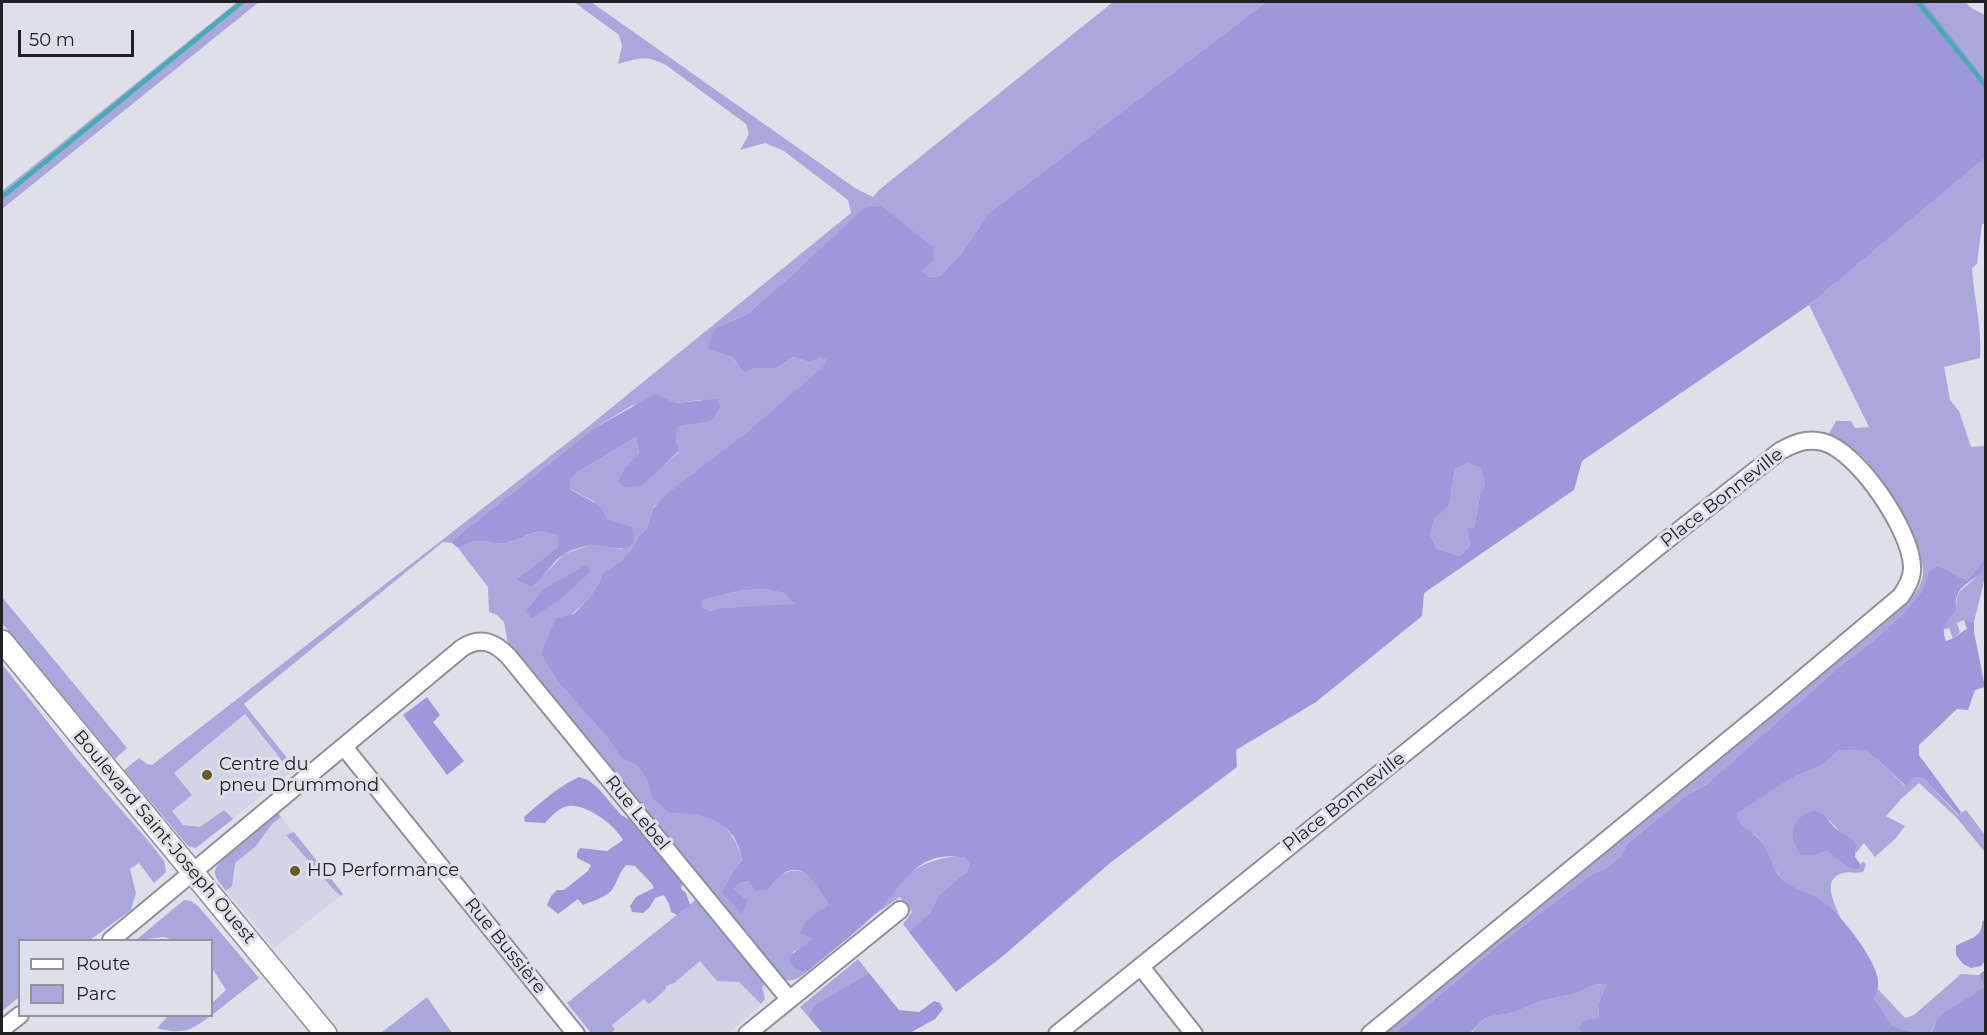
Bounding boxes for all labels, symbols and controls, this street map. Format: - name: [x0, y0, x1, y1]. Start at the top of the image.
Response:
- scale bar: [21, 18, 136, 56]
- text: 50 m: [29, 29, 75, 51]
- street label: Place Bonneville: [1657, 444, 1787, 552]
- street label: Boulevard Saint-Joseph Ouest: [68, 726, 260, 948]
- street label: Place Bonneville: [1279, 748, 1409, 856]
- place label: Centre du pneu Drummond: [219, 754, 379, 796]
- marker: Centre du pneu Drummond: [200, 768, 214, 782]
- street label: Rue Lebel: [600, 771, 674, 855]
- place label: HD Performance: [307, 860, 459, 882]
- marker: HD Performance: [288, 864, 302, 878]
- street label: Rue Bussière: [460, 894, 550, 998]
- legend: [18, 939, 213, 1017]
- text: Route: [76, 953, 130, 975]
- text: Parc: [76, 983, 116, 1005]

